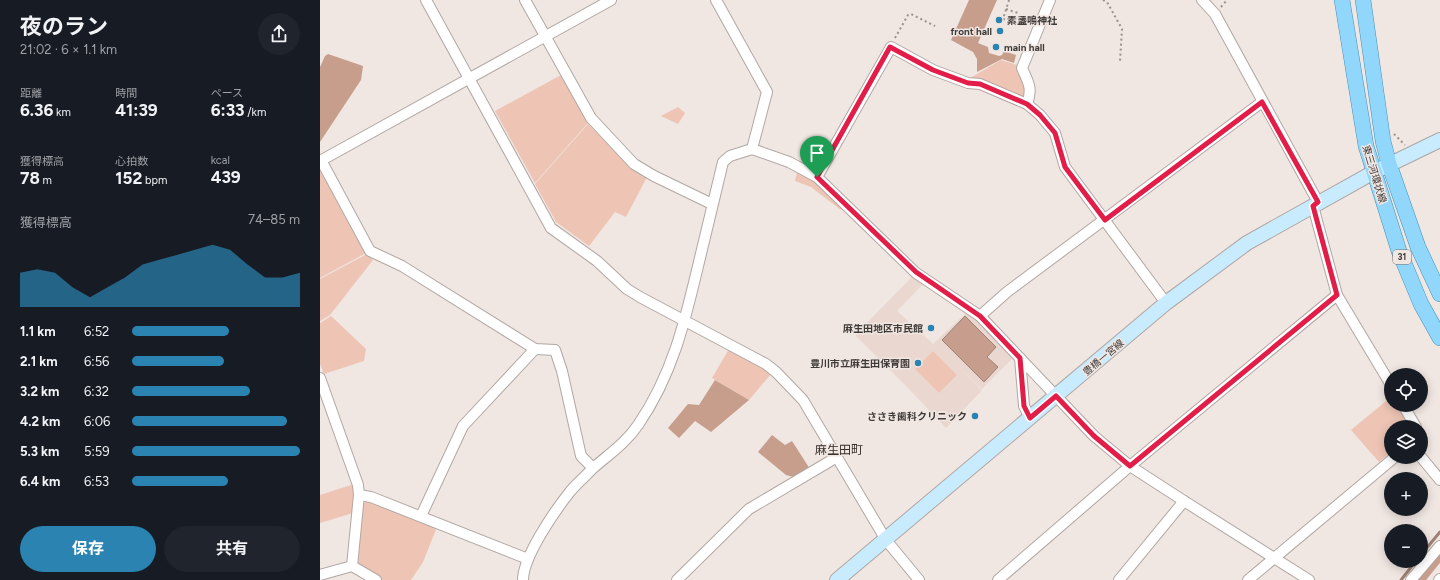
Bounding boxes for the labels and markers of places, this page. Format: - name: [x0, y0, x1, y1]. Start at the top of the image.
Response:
- place label: 素盞嗚神社: [1007, 14, 1058, 27]
- marker: 素盞嗚神社: [994, 15, 1004, 25]
- place label: front hall: [950, 25, 992, 38]
- marker: front hall: [995, 26, 1005, 36]
- place label: main hall: [1004, 41, 1045, 54]
- marker: main hall: [991, 42, 1001, 52]
- pin: [800, 136, 834, 177]
- place label: 麻生田地区市民館: [843, 322, 923, 335]
- marker: 麻生田地区市民館: [926, 323, 936, 333]
- place label: 豊川市立麻生田保育園: [810, 357, 910, 370]
- marker: 豊川市立麻生田保育園: [913, 358, 923, 368]
- place label: ささき歯科クリニック: [867, 410, 967, 423]
- marker: ささき歯科クリニック: [970, 411, 980, 421]

